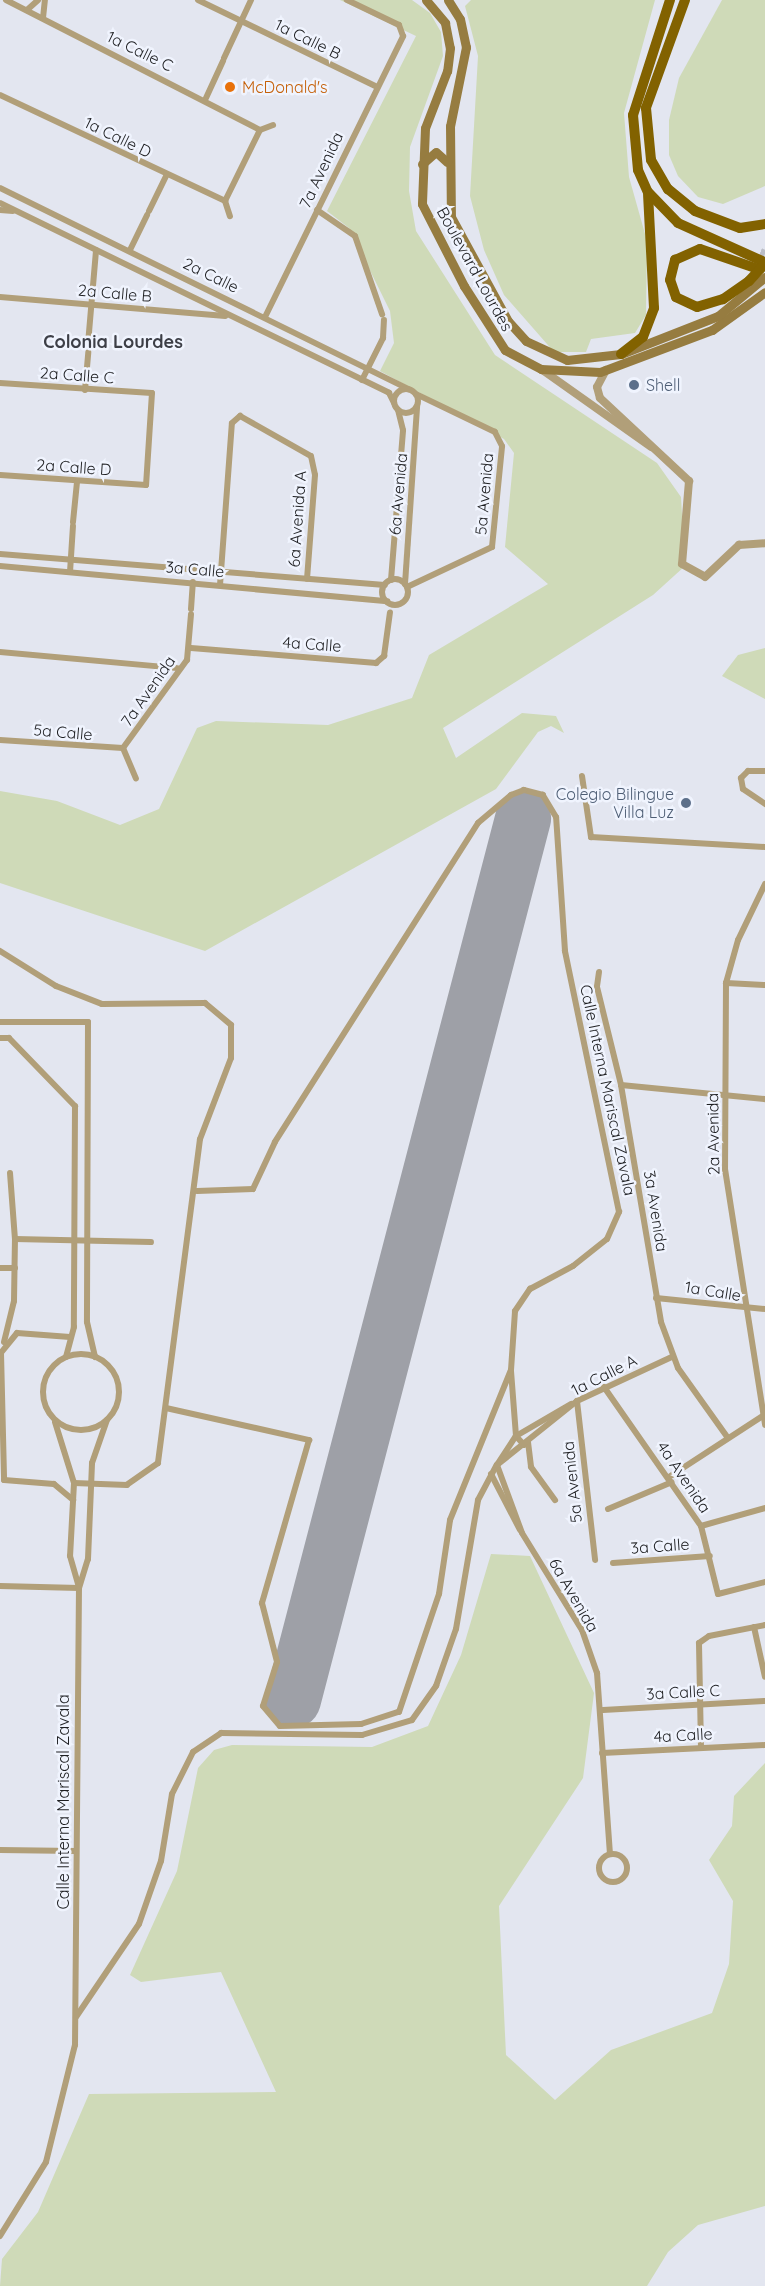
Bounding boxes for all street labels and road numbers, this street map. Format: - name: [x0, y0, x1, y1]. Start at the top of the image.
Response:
- street label: 1a Calle B: [272, 15, 344, 63]
- street label: 1a Calle C: [104, 27, 176, 75]
- street label: 1a Calle D: [81, 113, 155, 161]
- street label: 7a Avenida: [295, 129, 347, 211]
- street label: Boulevard Lourdes: [433, 204, 517, 334]
- street label: 2a Calle: [180, 253, 242, 297]
- street label: 2a Calle B: [77, 280, 153, 306]
- street label: 2a Calle C: [39, 363, 115, 387]
- street label: 6a Avenida: [385, 452, 411, 536]
- street label: 5a Avenida: [471, 452, 497, 536]
- street label: 2a Calle D: [36, 455, 112, 479]
- street label: 6a Avenida A: [284, 470, 310, 568]
- street label: 3a Calle: [165, 557, 225, 581]
- street label: 4a Calle: [282, 632, 342, 656]
- street label: 7a Avenida: [117, 652, 179, 730]
- street label: 5a Calle: [33, 720, 93, 744]
- street label: Calle Interna Mariscal Zavala: [576, 983, 640, 1197]
- street label: 2a Avenida: [703, 1093, 723, 1175]
- street label: 3a Avenida: [640, 1169, 672, 1253]
- street label: 1a Calle: [684, 1277, 742, 1305]
- street label: 1a Calle A: [568, 1350, 640, 1400]
- street label: 4a Avenida: [653, 1438, 715, 1516]
- street label: 5a Avenida: [558, 1440, 586, 1524]
- street label: 3a Calle: [630, 1534, 690, 1558]
- street label: 6a Avenida: [545, 1555, 603, 1635]
- street label: 3a Calle C: [646, 1680, 720, 1704]
- street label: Calle Interna Mariscal Zavala: [53, 1694, 73, 1910]
- street label: 4a Calle: [653, 1724, 713, 1746]

